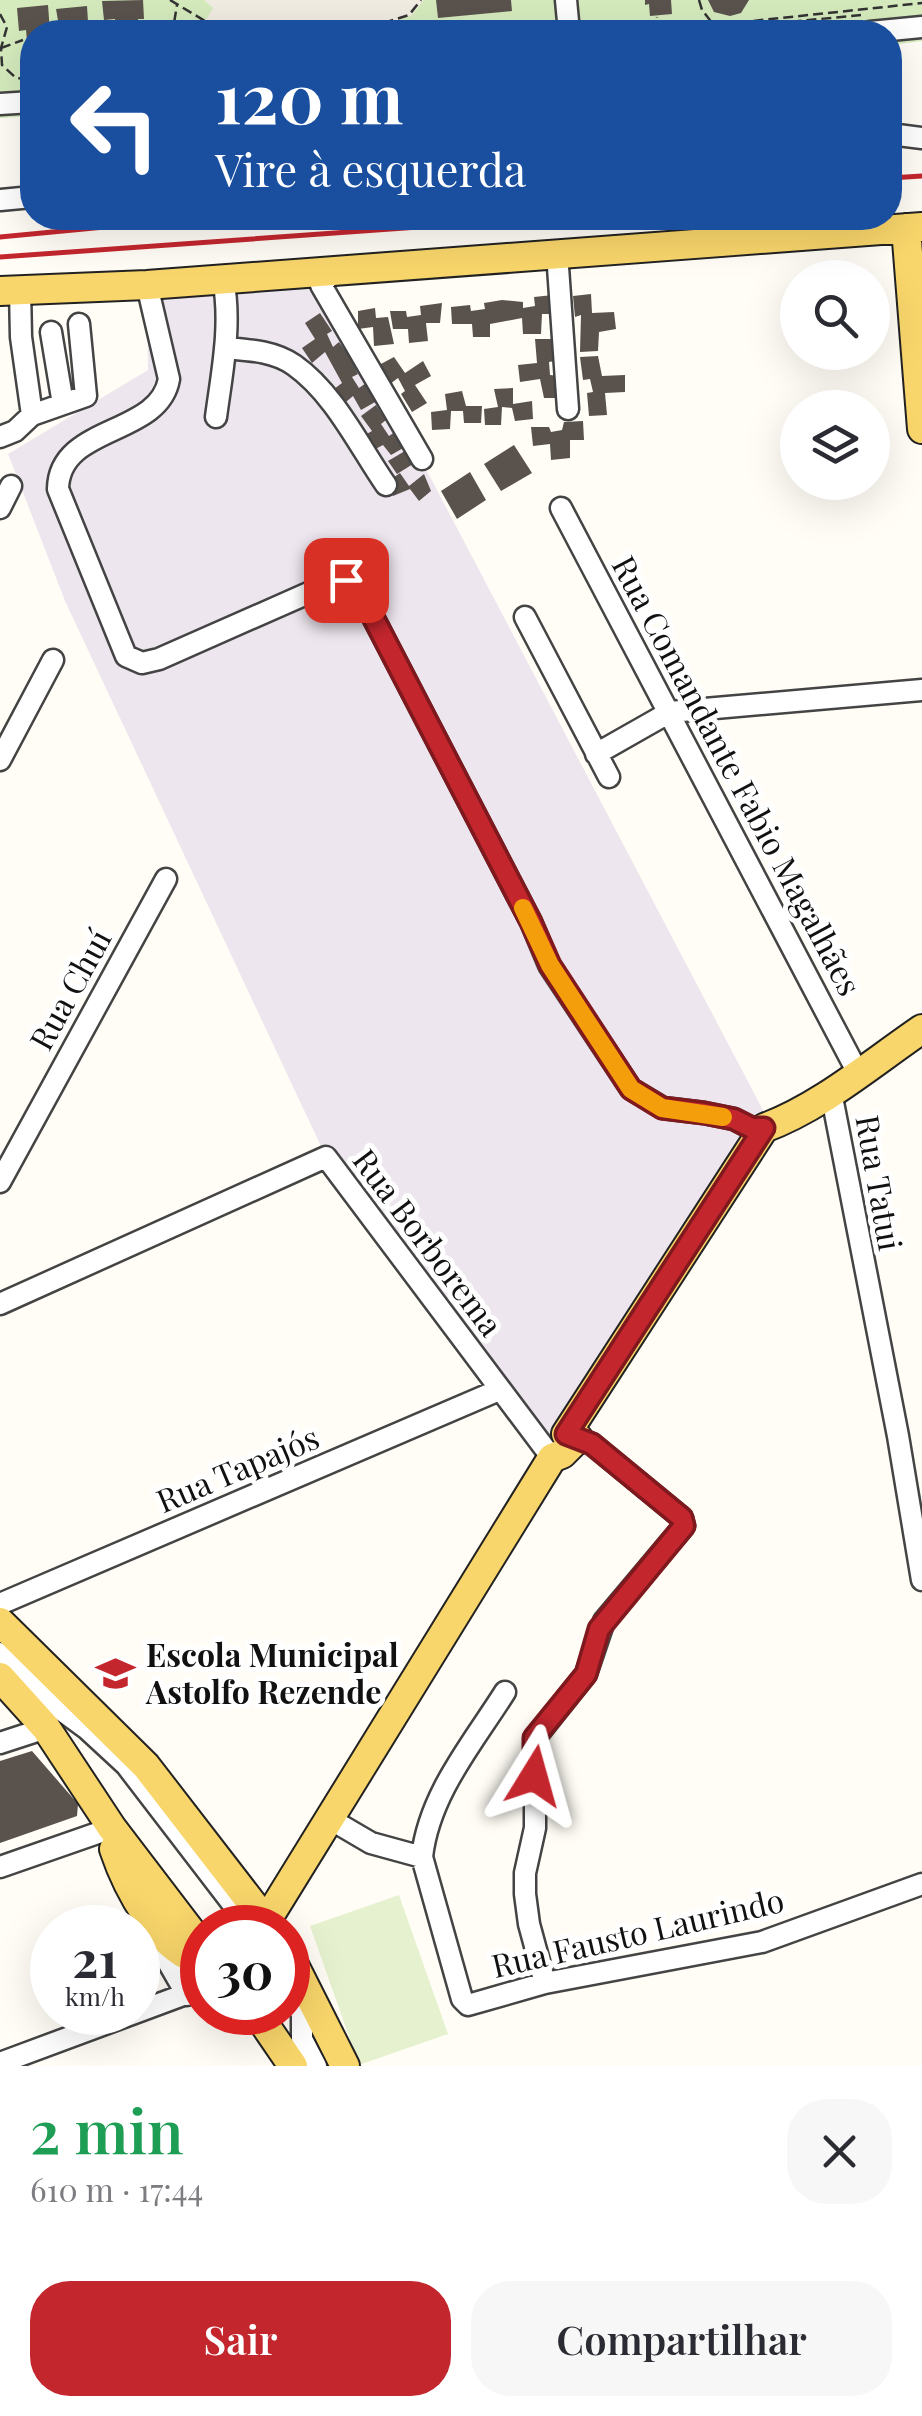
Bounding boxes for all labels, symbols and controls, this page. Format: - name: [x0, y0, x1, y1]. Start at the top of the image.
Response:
- text: 120 m: [215, 48, 403, 142]
- icon: left: [50, 60, 180, 190]
- text: Vire à esquerda: [215, 138, 526, 198]
- map controls: [780, 260, 890, 500]
- button: search: [780, 260, 890, 370]
- button: layers: [780, 390, 890, 500]
- pin: [304, 538, 389, 623]
- street label: Rua Comandante Fabio Magalhães: [604, 547, 873, 1002]
- icon: arrive: [319, 553, 374, 608]
- street label: Rua Chuí: [18, 921, 120, 1057]
- street label: Rua Tatui: [847, 1111, 914, 1254]
- street label: Rua Borborema: [345, 1139, 513, 1344]
- street label: Rua Tapajós: [149, 1414, 325, 1521]
- place label: Escola Municipal Astolfo Rezende: [145, 1632, 399, 1712]
- school or university icon: Escola Municipal Astolfo Rezende: [95, 1653, 137, 1695]
- position arrow: [482, 1724, 586, 1828]
- street label: Rua Fausto Laurindo: [487, 1877, 788, 1986]
- speed limit sign: 30: [180, 1905, 310, 2035]
- text: 21: [72, 1924, 118, 1991]
- text: km/h: [65, 1979, 125, 2012]
- text: 2 min: [30, 2089, 183, 2169]
- button: close: [787, 2099, 892, 2204]
- text: 610 m · 17:44: [30, 2167, 203, 2210]
- button: Sair: [30, 2281, 451, 2396]
- button: Compartilhar: [471, 2281, 892, 2396]

